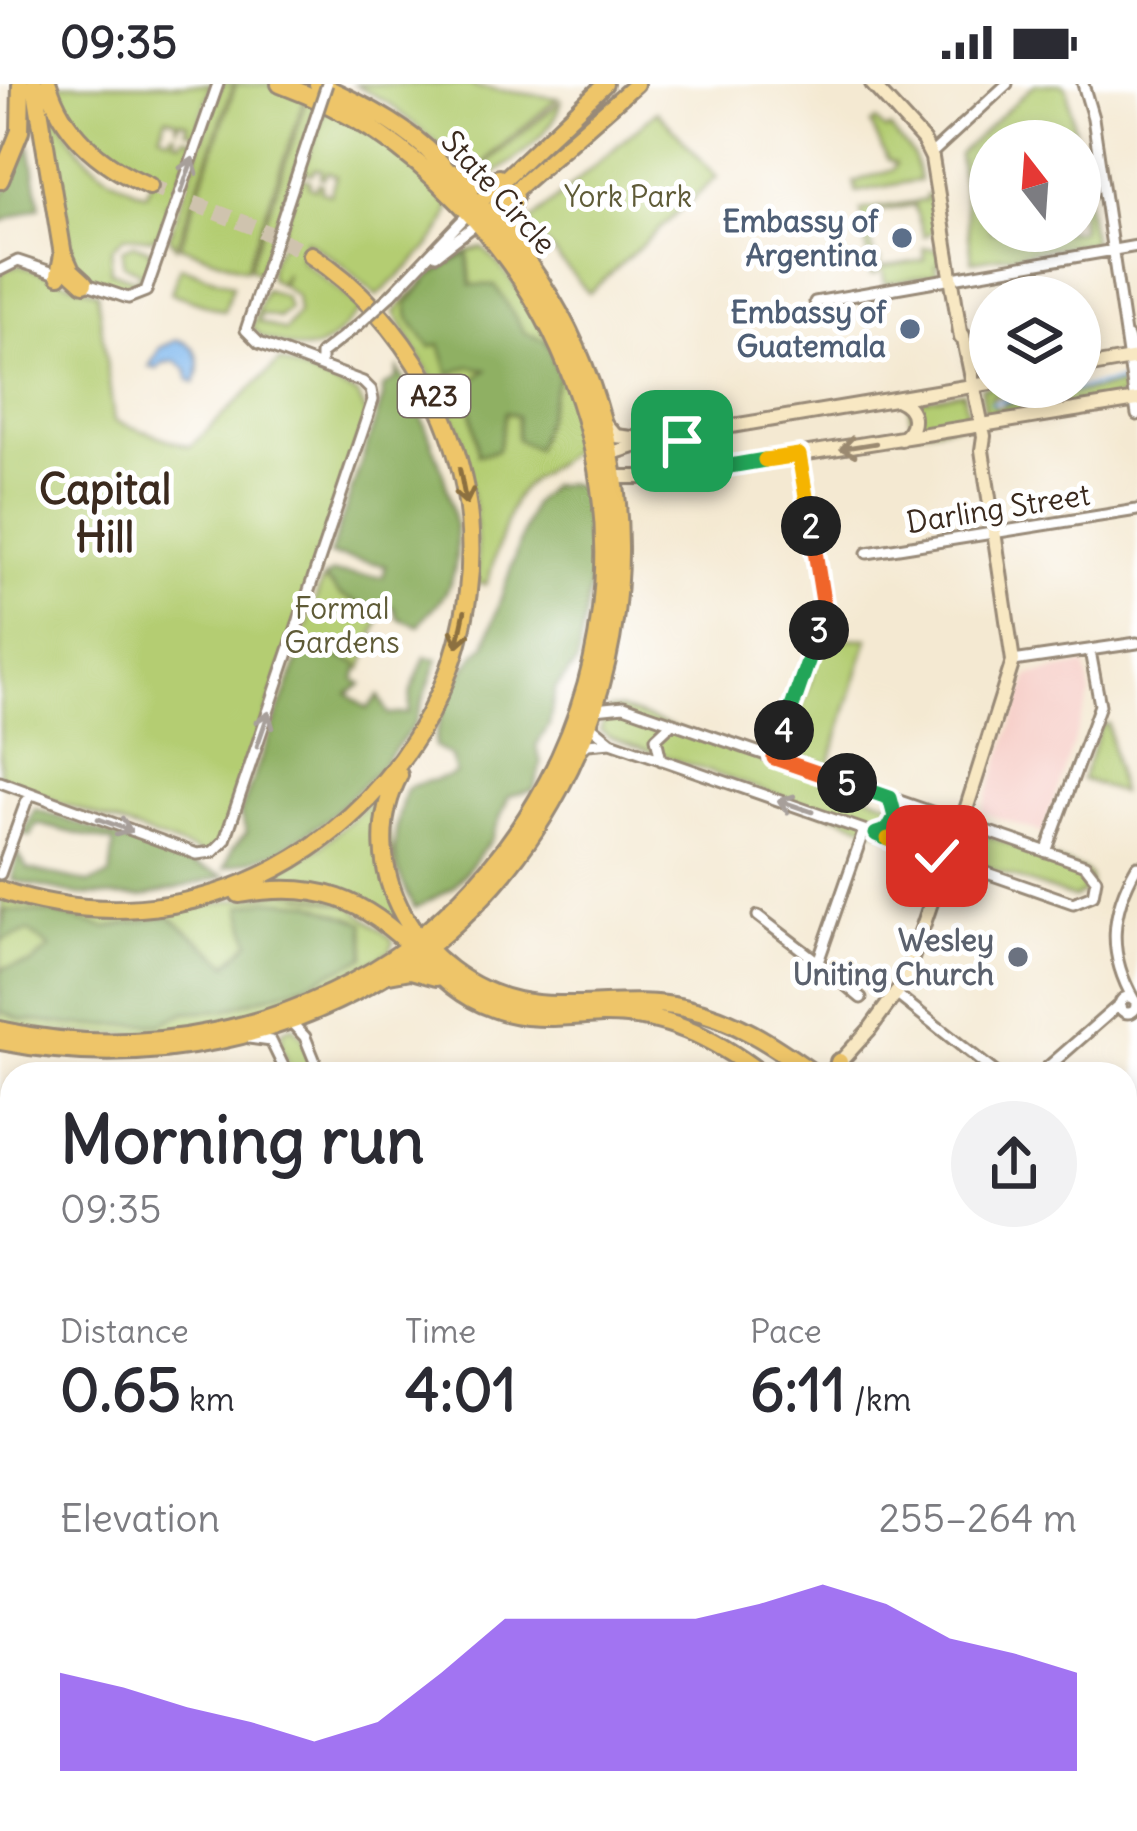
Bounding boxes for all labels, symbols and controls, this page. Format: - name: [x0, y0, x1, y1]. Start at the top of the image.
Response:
- text: 09:35: [60, 14, 177, 70]
- north arrow: [969, 120, 1101, 252]
- map controls: [969, 120, 1101, 408]
- street label: State Circle: [434, 122, 564, 262]
- one-way arrow: [178, 157, 199, 194]
- park label: York Park: [564, 177, 692, 215]
- place label: Embassy of Argentina: [723, 202, 879, 274]
- marker: Embassy of Argentina: [889, 225, 915, 251]
- button: layers: [969, 276, 1101, 408]
- place label: Embassy of Guatemala: [731, 293, 887, 365]
- marker: Embassy of Guatemala: [897, 316, 923, 342]
- road number: A23: [398, 375, 470, 417]
- pin: [631, 390, 733, 492]
- icon: arrive: [649, 408, 715, 474]
- one-way arrow: [839, 435, 878, 458]
- district label: Capital Hill: [39, 463, 171, 563]
- one-way arrow: [453, 466, 475, 505]
- street label: Darling Street: [903, 475, 1093, 541]
- pin: 2: [781, 496, 841, 556]
- text: 2: [802, 505, 820, 547]
- park label: Formal Gardens: [284, 589, 400, 661]
- pin: 3: [789, 600, 849, 660]
- one-way arrow: [449, 609, 472, 647]
- text: 3: [810, 609, 828, 651]
- pin: 4: [754, 700, 814, 760]
- text: 4: [774, 709, 794, 751]
- one-way arrow: [254, 712, 275, 749]
- pin: 5: [817, 753, 877, 813]
- text: 5: [838, 762, 856, 804]
- one-way arrow: [777, 794, 814, 815]
- pin: [886, 805, 988, 907]
- one-way arrow: [95, 816, 132, 837]
- icon: check: [904, 823, 970, 889]
- place label: Wesley Uniting Church: [793, 921, 994, 993]
- marker: Wesley Uniting Church: [1005, 944, 1031, 970]
- text: Morning run: [60, 1098, 424, 1181]
- button: share: [951, 1101, 1077, 1227]
- text: 09:35: [60, 1185, 161, 1234]
- text: Distance: [60, 1310, 189, 1352]
- text: Time: [405, 1310, 476, 1352]
- text: Pace: [750, 1310, 822, 1352]
- text: 0.65: [60, 1352, 181, 1427]
- text: 4:01: [405, 1352, 517, 1427]
- text: 6:11: [750, 1352, 846, 1427]
- text: km: [181, 1378, 235, 1420]
- text: /km: [846, 1378, 911, 1420]
- text: Elevation: [60, 1494, 220, 1543]
- text: 255–264 m: [879, 1494, 1077, 1543]

